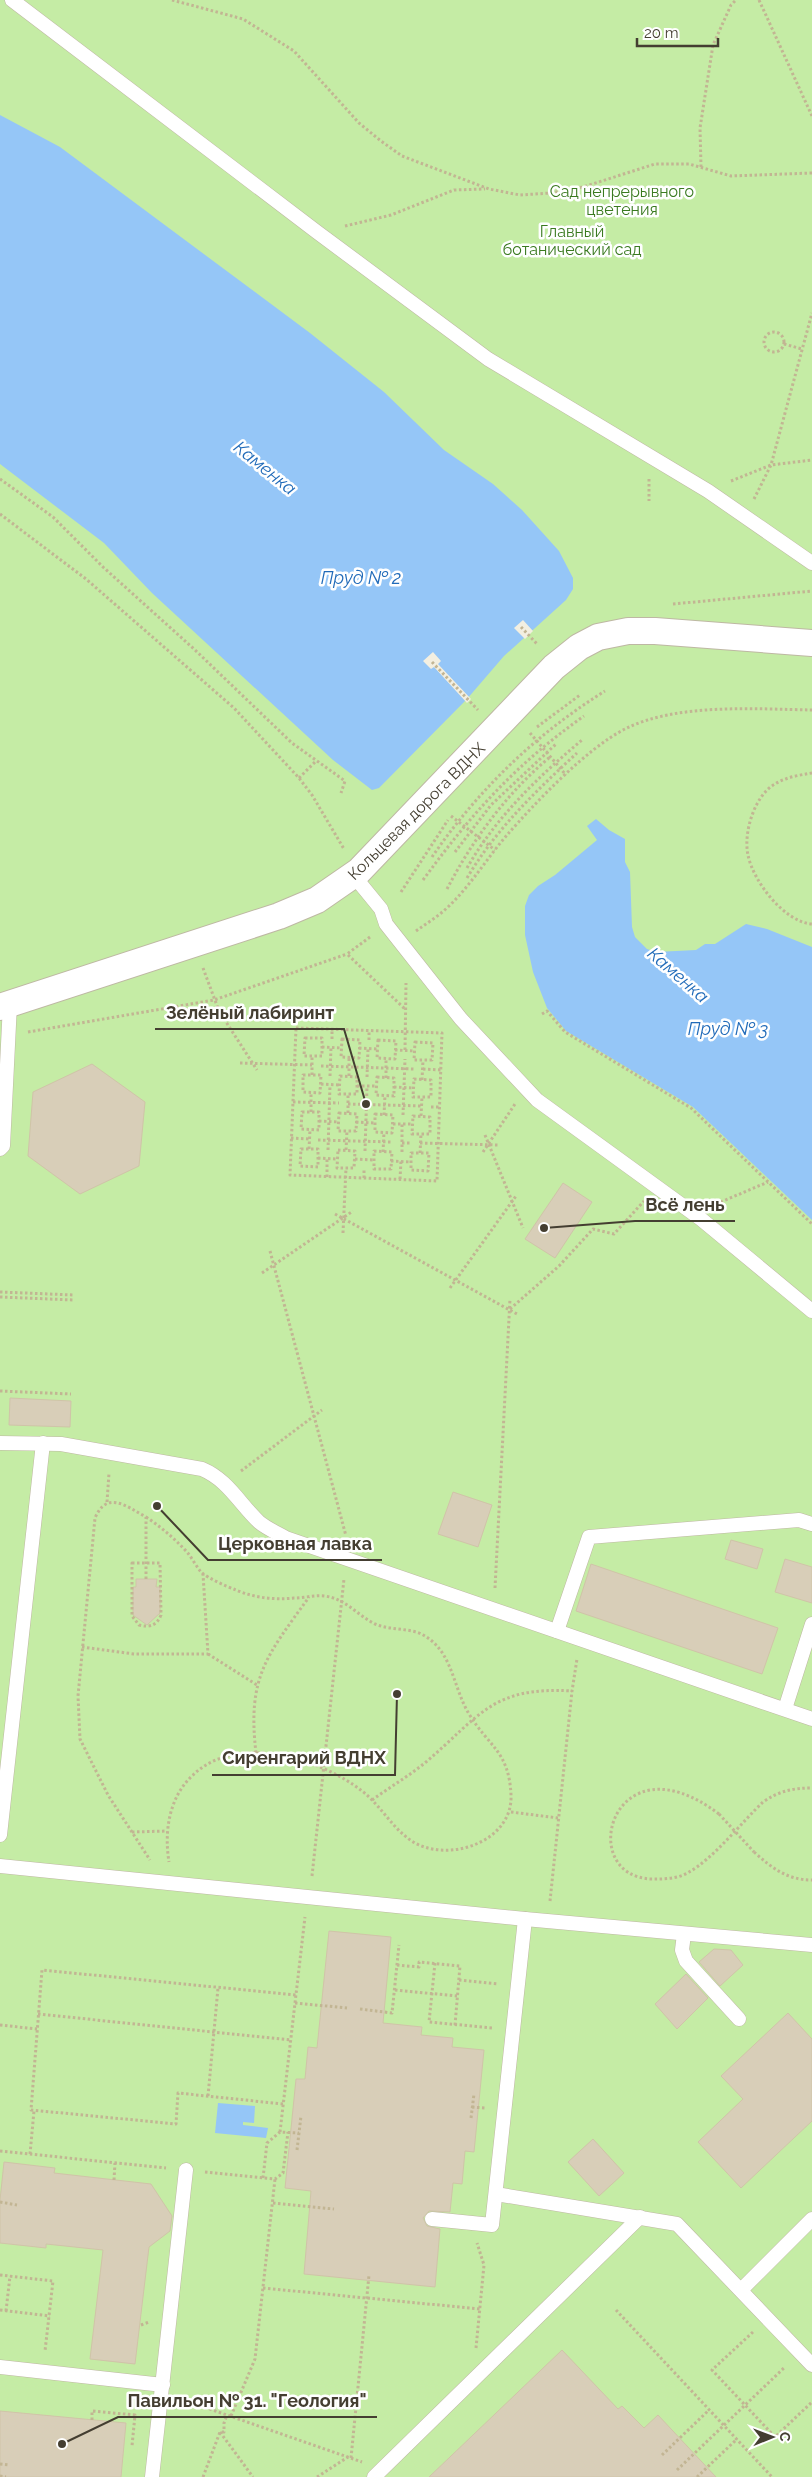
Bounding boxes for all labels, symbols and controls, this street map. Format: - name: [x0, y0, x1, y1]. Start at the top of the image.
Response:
- scale bar: [637, 15, 718, 47]
- text: 20 m: [644, 24, 679, 42]
- park label: Сад непрерывного цветения: [550, 182, 694, 219]
- park label: Главный ботанический сад: [502, 222, 642, 259]
- water label: Каменка: [230, 436, 301, 499]
- water label: Пруд № 2: [321, 567, 401, 588]
- street label: Кольцевая дорога ВДНХ: [344, 738, 490, 884]
- water label: Каменка: [644, 943, 713, 1007]
- callout: Зелёный лабиринт: [155, 996, 344, 1029]
- text: Зелёный лабиринт: [166, 1002, 334, 1023]
- water label: Пруд № 3: [688, 1018, 768, 1039]
- callout: Всё лень: [635, 1188, 735, 1221]
- text: Всё лень: [645, 1194, 725, 1215]
- callout: Церковная лавка: [208, 1527, 382, 1560]
- text: Церковная лавка: [218, 1533, 372, 1554]
- callout: Сиренгарий ВДНХ: [212, 1742, 395, 1775]
- text: Сиренгарий ВДНХ: [222, 1747, 386, 1768]
- callout: Павильон № 31. "Геология": [118, 2384, 377, 2417]
- text: Павильон № 31. "Геология": [127, 2390, 367, 2411]
- north arrow: [747, 2412, 797, 2462]
- text: С: [777, 2432, 793, 2442]

